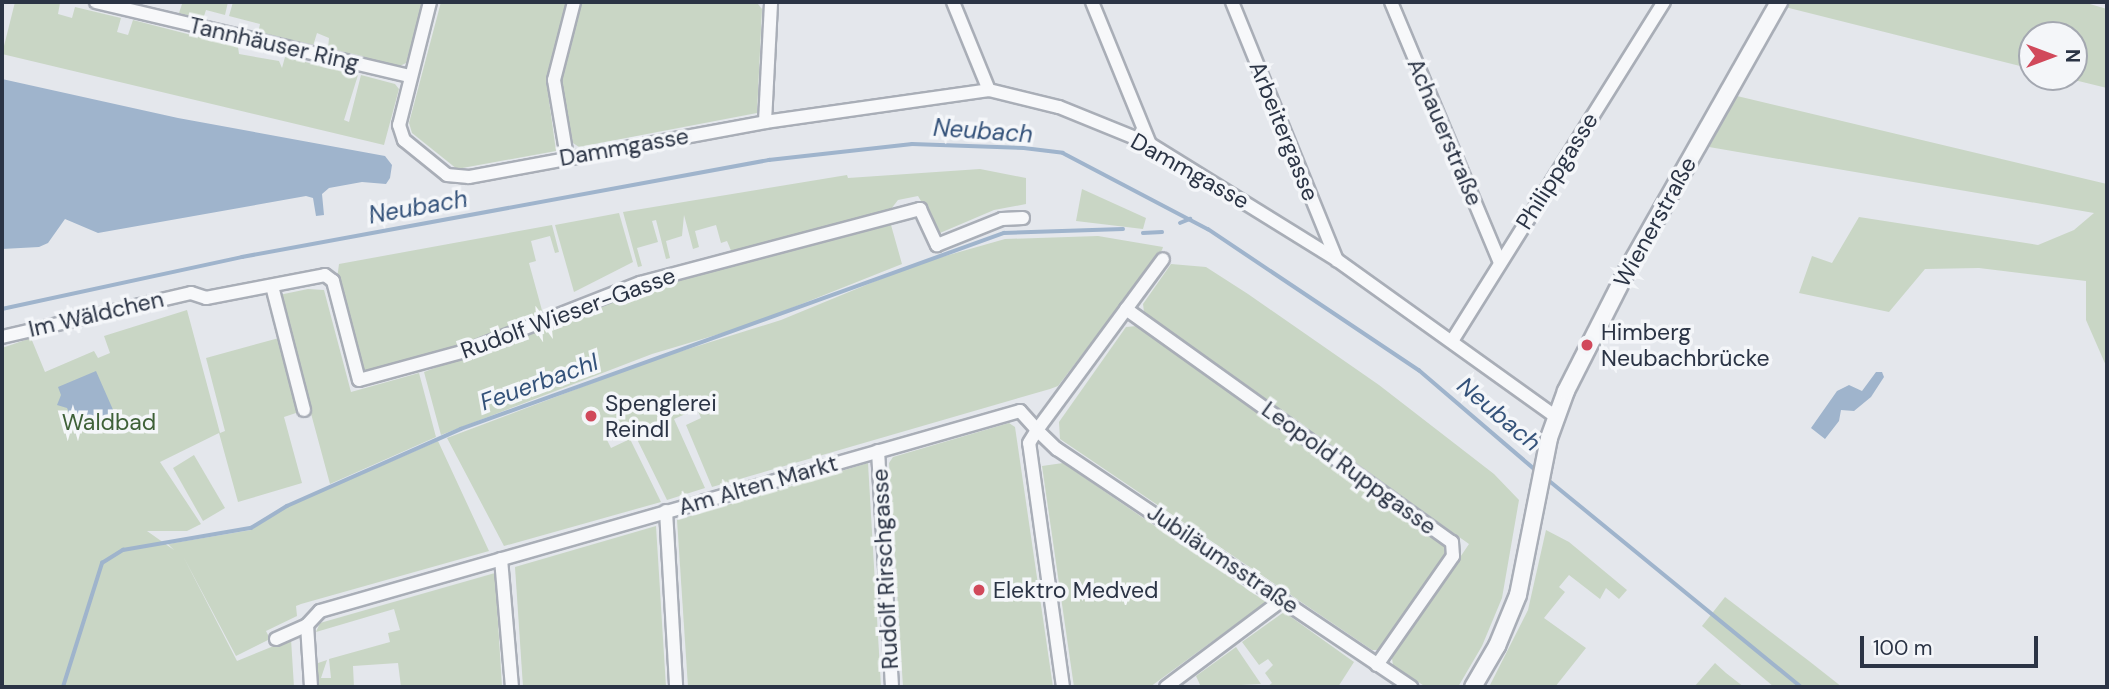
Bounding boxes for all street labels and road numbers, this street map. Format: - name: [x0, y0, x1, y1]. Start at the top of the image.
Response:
- street label: Tannhäuser Ring: [186, 11, 362, 77]
- street label: Achauerstraße: [1402, 54, 1488, 210]
- street label: Arbeitergasse: [1243, 57, 1325, 205]
- street label: Philippgasse: [1510, 107, 1604, 235]
- street label: Dammgasse: [557, 122, 691, 172]
- street label: Dammgasse: [1126, 127, 1254, 215]
- street label: Wienerstraße: [1608, 152, 1702, 292]
- street label: Rudolf Wieser-Gasse: [457, 261, 679, 365]
- street label: Im Wäldchen: [26, 285, 166, 343]
- street label: Leopold Ruppgasse: [1256, 395, 1442, 541]
- street label: Am Alten Markt: [675, 449, 841, 521]
- street label: Rudolf Rirschgasse: [866, 468, 904, 670]
- street label: Jubiläumsstraße: [1142, 498, 1304, 620]

